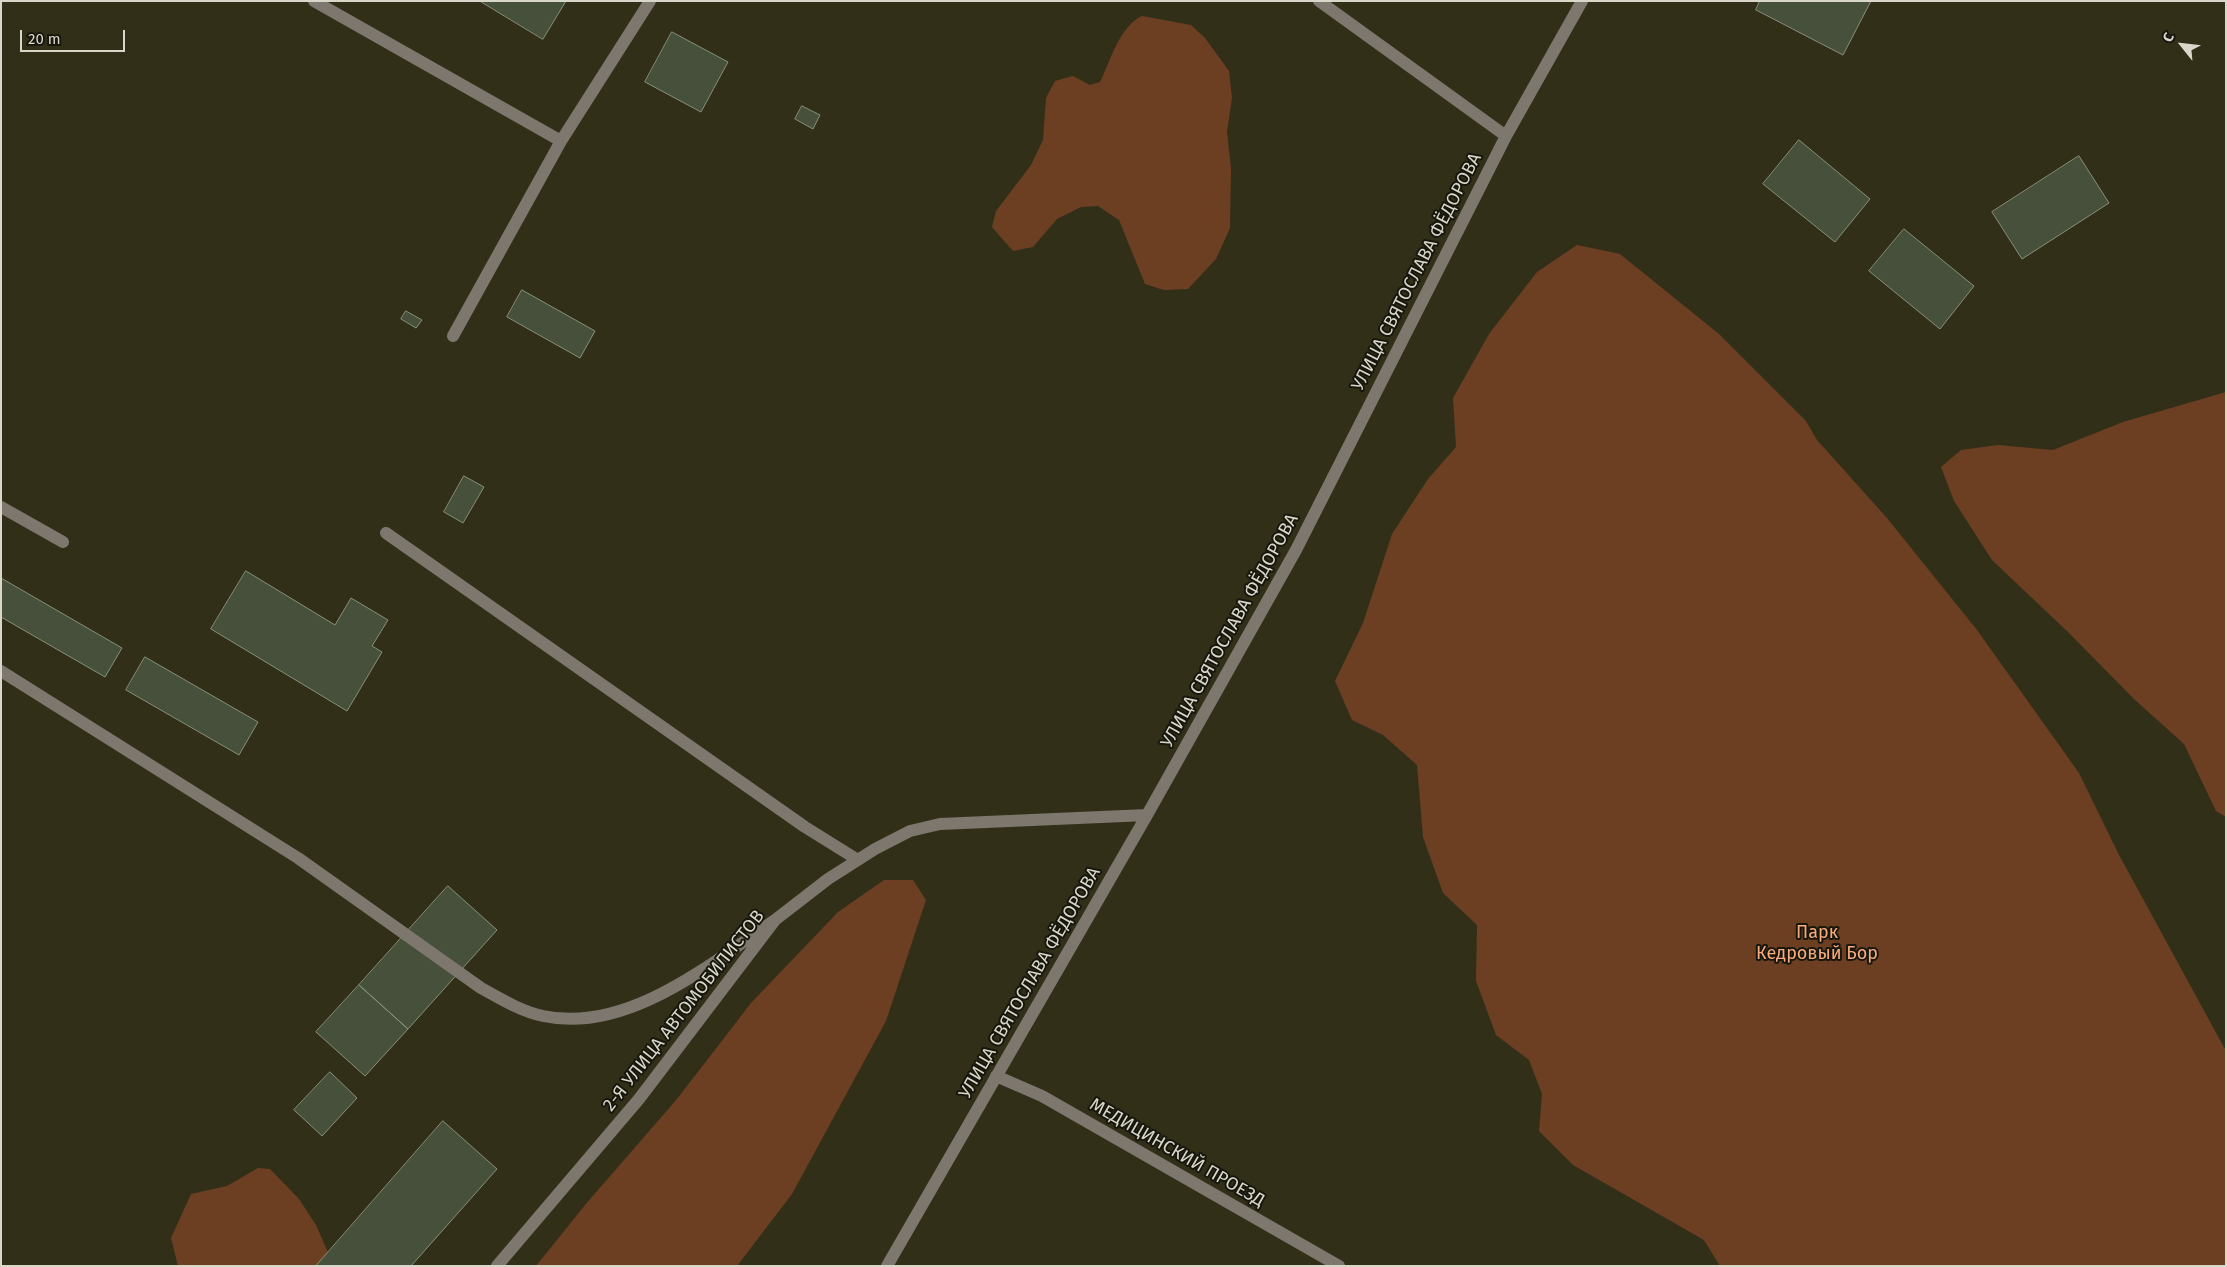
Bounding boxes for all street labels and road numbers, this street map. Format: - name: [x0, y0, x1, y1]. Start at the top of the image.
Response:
- street label: УЛИЦА СВЯТОСЛАВА ФЁДОРОВА: [1348, 150, 1486, 394]
- street label: УЛИЦА СВЯТОСЛАВА ФЁДОРОВА: [1157, 510, 1303, 752]
- street label: УЛИЦА СВЯТОСЛАВА ФЁДОРОВА: [955, 863, 1105, 1103]
- street label: 2-Я УЛИЦА АВТОМОБИЛИСТОВ: [599, 906, 769, 1116]
- street label: МЕДИЦИНСКИЙ ПРОЕЗД: [1086, 1094, 1268, 1212]

